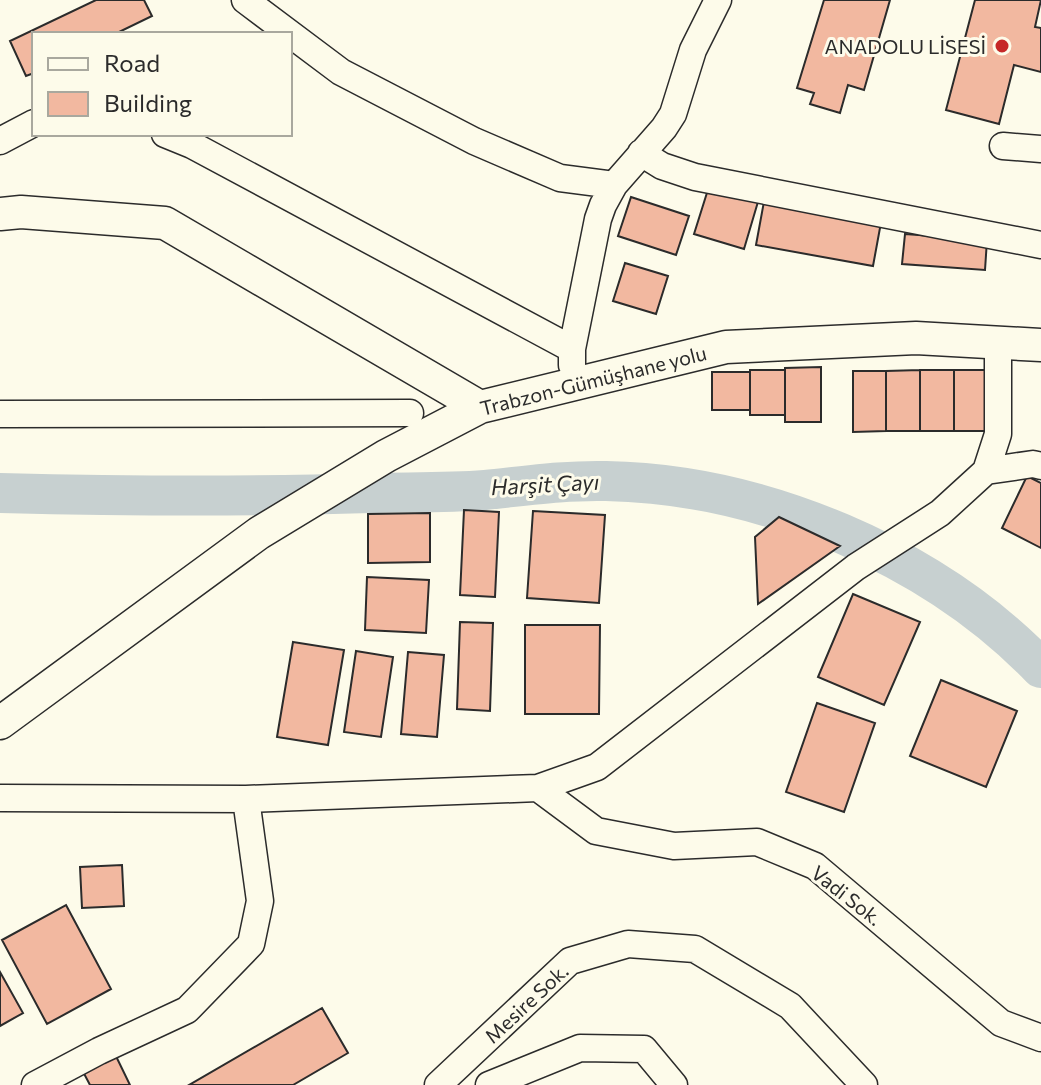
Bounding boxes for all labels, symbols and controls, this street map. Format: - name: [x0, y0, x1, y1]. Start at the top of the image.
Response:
- legend: [32, 32, 292, 136]
- place label: ANADOLU LİSESİ: [825, 34, 986, 58]
- marker: ANADOLU LİSESİ: [993, 37, 1011, 55]
- text: Road: [104, 48, 160, 77]
- text: Building: [104, 88, 192, 117]
- street label: Trabzon-Gümüşhane yolu: [477, 340, 709, 420]
- water label: Harşit Çayı: [490, 468, 600, 500]
- street label: Vadi Sok.: [807, 860, 887, 930]
- street label: Mesire Sok.: [479, 958, 573, 1048]

